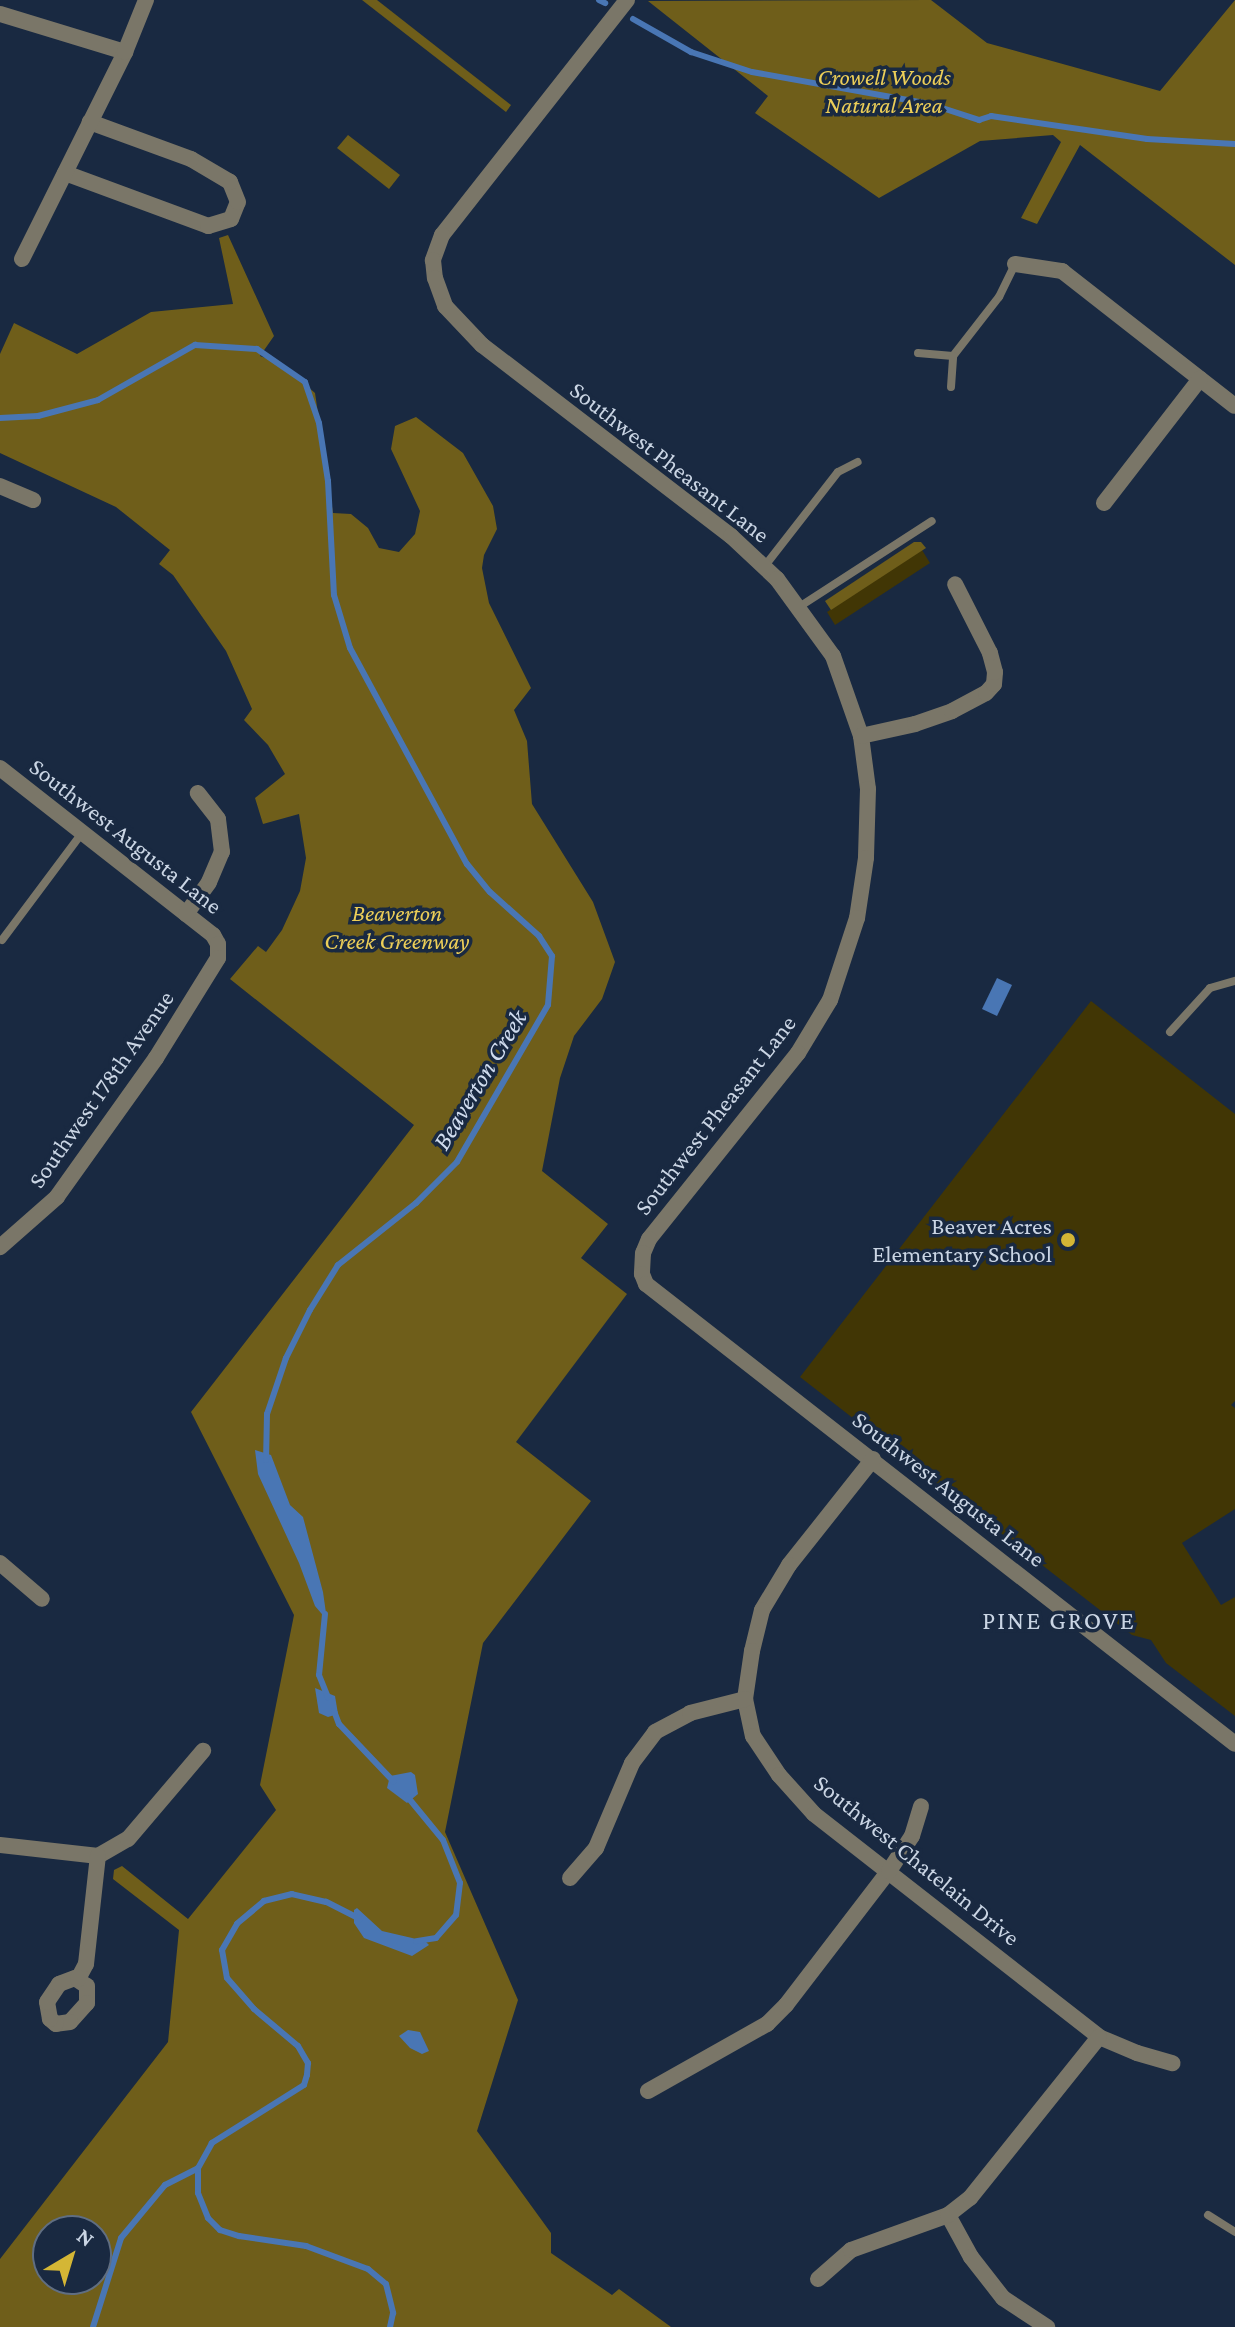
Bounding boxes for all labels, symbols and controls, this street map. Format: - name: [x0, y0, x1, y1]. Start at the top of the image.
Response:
- park label: Crowell Woods Natural Area: [817, 63, 951, 119]
- street label: Southwest Pheasant Lane: [564, 375, 776, 549]
- street label: Southwest Augusta Lane: [24, 752, 228, 920]
- park label: Beaverton Creek Greenway: [324, 899, 470, 955]
- street label: Southwest 178th Avenue: [22, 985, 180, 1193]
- water label: Beaverton Creek: [426, 1004, 534, 1156]
- street label: Southwest Pheasant Lane: [628, 1009, 802, 1221]
- place label: Beaver Acres Elementary School: [872, 1212, 1052, 1268]
- marker: Beaver Acres Elementary School: [1059, 1231, 1077, 1249]
- street label: Southwest Augusta Lane: [847, 1405, 1051, 1573]
- district label: PINE GROVE: [982, 1605, 1136, 1637]
- street label: Southwest Chatelain Drive: [808, 1768, 1026, 1952]
- north arrow: [32, 2215, 112, 2295]
- text: N: [72, 2223, 99, 2252]

